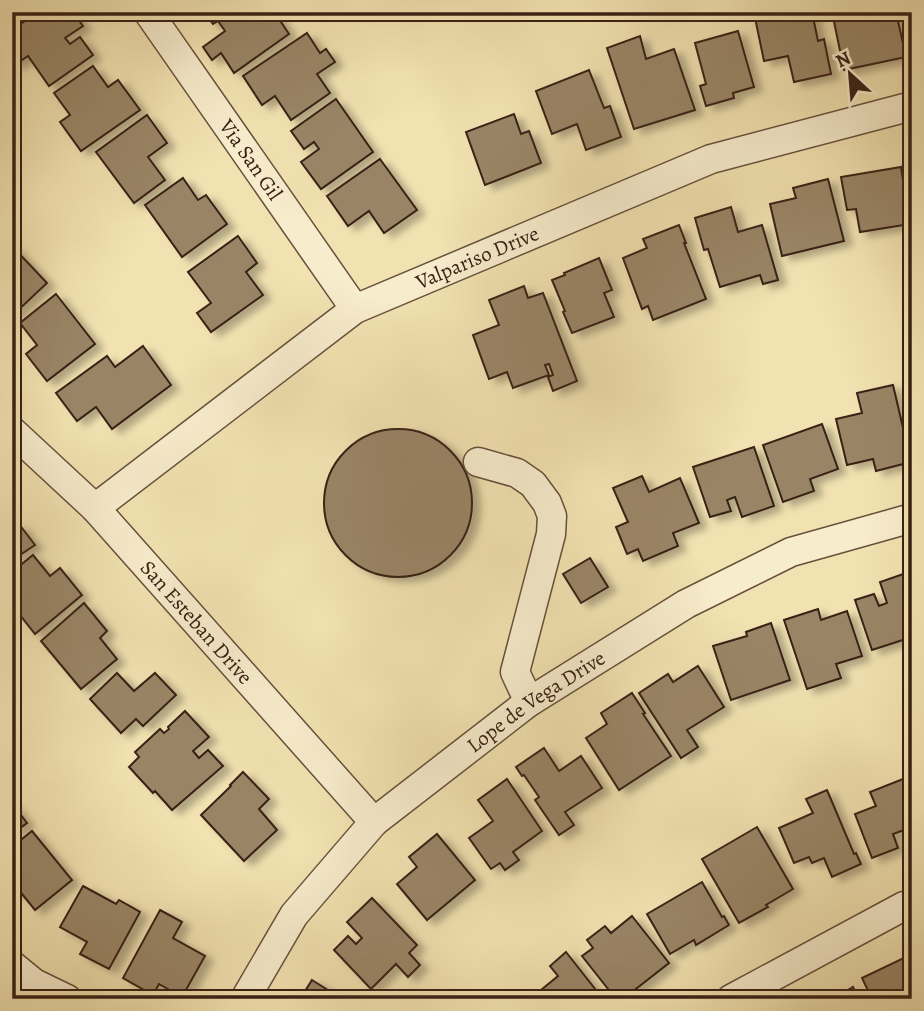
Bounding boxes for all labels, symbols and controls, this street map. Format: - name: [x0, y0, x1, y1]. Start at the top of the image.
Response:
- north arrow: [816, 38, 886, 108]
- text: N: [831, 45, 855, 74]
- street label: Via San Gil: [212, 113, 289, 206]
- street label: Valpariso Drive: [410, 219, 543, 296]
- street label: San Esteban Drive: [134, 554, 259, 690]
- street label: Lope de Vega Drive: [461, 644, 610, 759]

